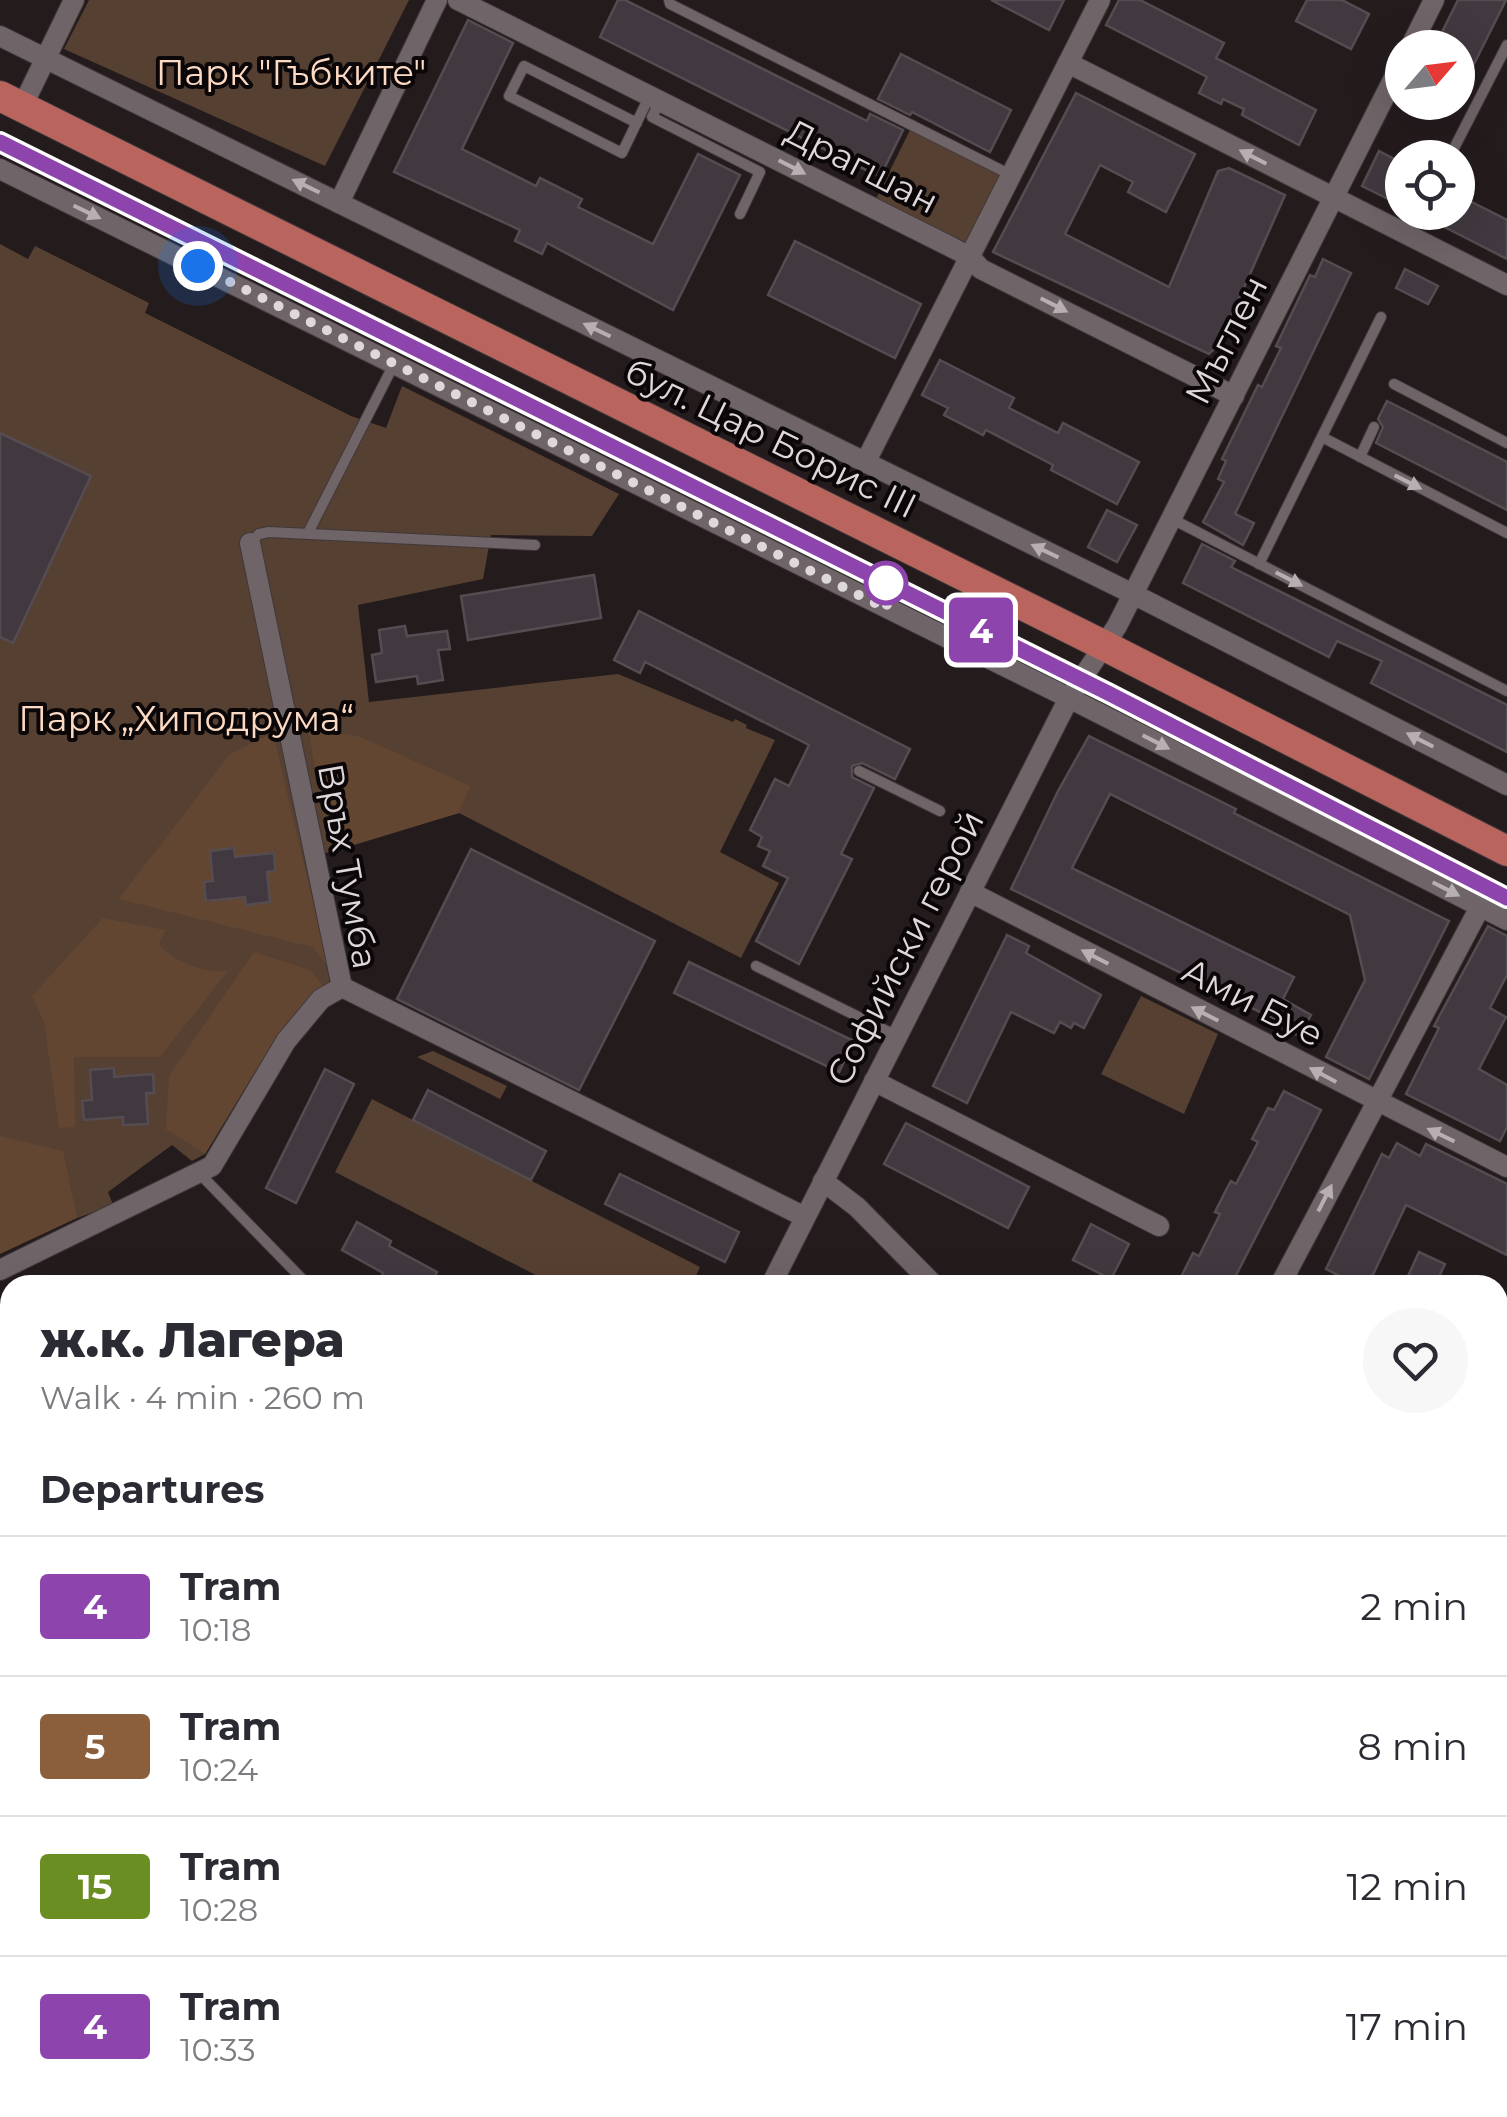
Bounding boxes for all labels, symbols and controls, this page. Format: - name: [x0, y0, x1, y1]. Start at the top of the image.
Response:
- north arrow: [1385, 30, 1475, 120]
- map controls: [1385, 30, 1475, 230]
- park label: Парк "Гъбките": [156, 51, 426, 94]
- street label: Драгшан: [779, 109, 945, 223]
- button: locate: [1385, 140, 1475, 230]
- one-way arrow: [1239, 149, 1268, 166]
- one-way arrow: [777, 158, 806, 175]
- one-way arrow: [291, 178, 320, 195]
- one-way arrow: [73, 203, 102, 220]
- your location: [173, 241, 223, 291]
- street label: Мъглен: [1175, 269, 1277, 411]
- one-way arrow: [1039, 296, 1068, 313]
- one-way arrow: [582, 322, 611, 339]
- street label: бул. Цар Борис III: [618, 349, 924, 527]
- one-way arrow: [1394, 473, 1423, 490]
- one-way arrow: [1031, 543, 1060, 560]
- unlabelled marker: [865, 562, 907, 604]
- one-way arrow: [1274, 570, 1303, 587]
- line badge: 4: [948, 598, 1014, 662]
- text: 4: [969, 609, 993, 652]
- park label: Парк „Хиподрума“: [18, 697, 354, 740]
- one-way arrow: [1405, 732, 1434, 749]
- one-way arrow: [1141, 734, 1170, 751]
- street label: Връх Тумба: [309, 760, 387, 972]
- street label: Софийски герой: [817, 803, 993, 1093]
- one-way arrow: [1431, 880, 1460, 897]
- street label: Ами Буе: [1175, 948, 1331, 1056]
- one-way arrow: [1081, 949, 1110, 966]
- one-way arrow: [1191, 1006, 1220, 1023]
- one-way arrow: [1309, 1067, 1338, 1084]
- one-way arrow: [1426, 1126, 1455, 1143]
- one-way arrow: [1316, 1184, 1333, 1213]
- button: heart: [1363, 1308, 1468, 1413]
- text: ж.к. Лагера: [40, 1311, 345, 1369]
- text: Walk · 4 min · 260 m: [40, 1378, 365, 1417]
- text: Departures: [40, 1466, 264, 1513]
- text: Tram: [180, 1563, 281, 1610]
- text: 2 min: [1360, 1583, 1468, 1630]
- text: 4: [83, 1585, 107, 1628]
- text: 10:18: [180, 1610, 252, 1649]
- text: Tram: [180, 1703, 281, 1750]
- text: 8 min: [1358, 1723, 1468, 1770]
- text: 5: [85, 1725, 105, 1768]
- text: 10:24: [180, 1750, 258, 1789]
- text: Tram: [180, 1843, 281, 1890]
- text: 12 min: [1347, 1863, 1468, 1910]
- text: 15: [78, 1865, 112, 1908]
- text: 10:28: [180, 1890, 258, 1929]
- text: Tram: [180, 1983, 281, 2030]
- text: 17 min: [1346, 2003, 1468, 2050]
- text: 4: [83, 2005, 107, 2048]
- text: 10:33: [180, 2030, 255, 2069]

